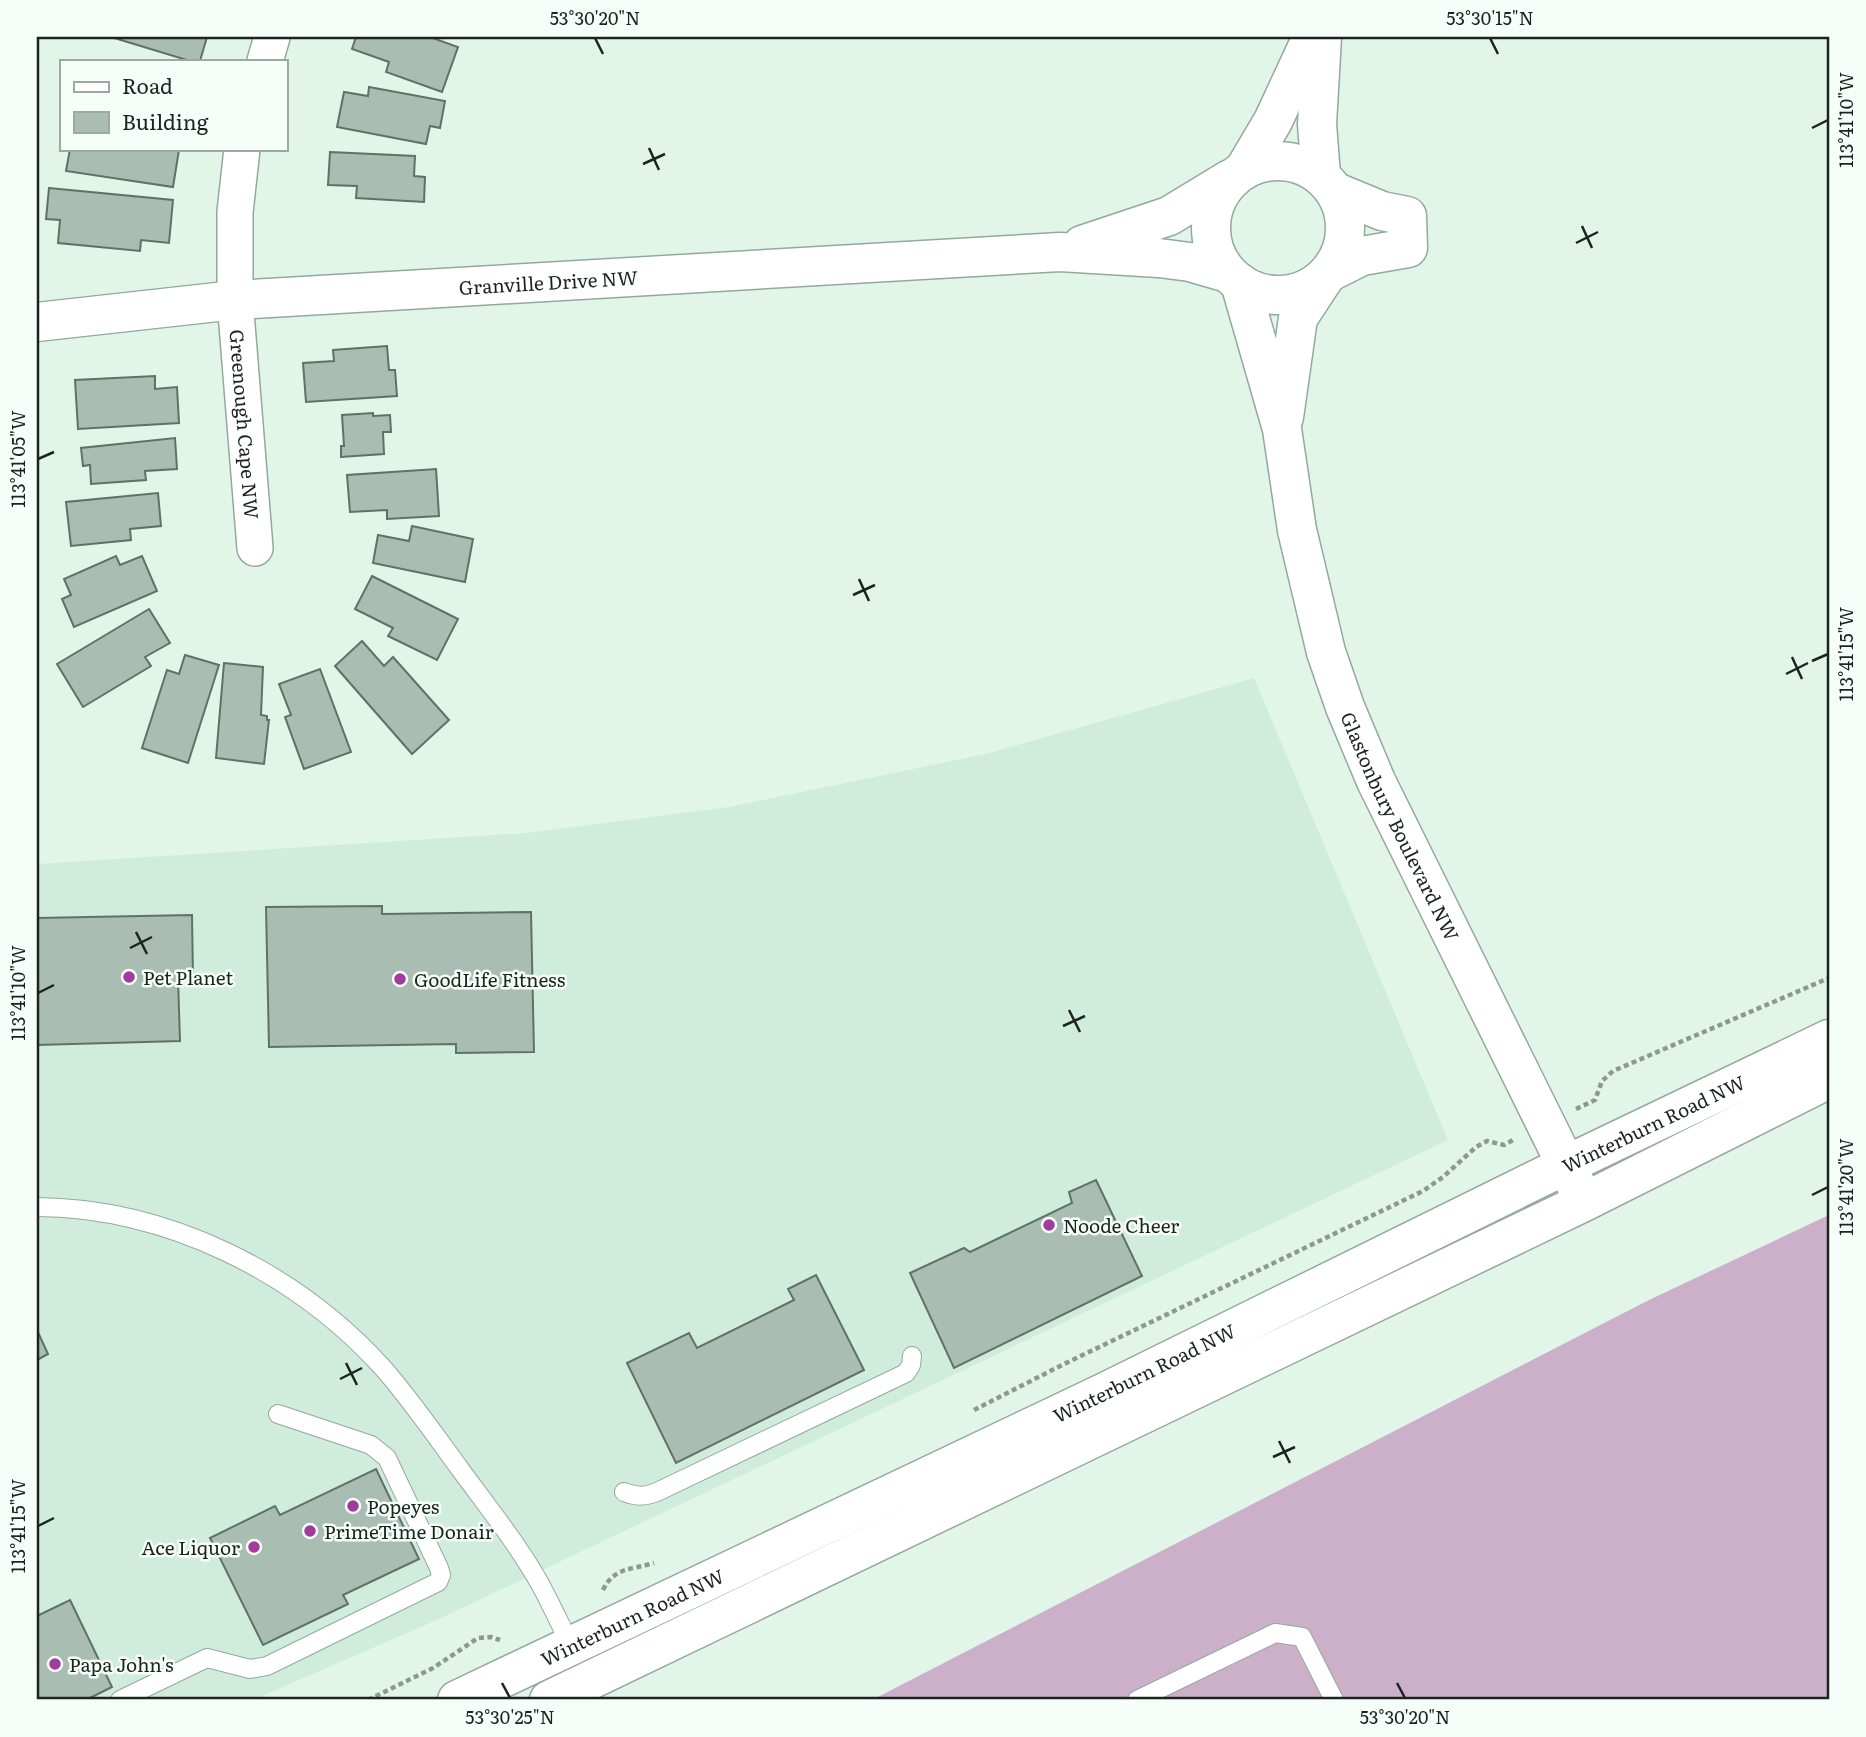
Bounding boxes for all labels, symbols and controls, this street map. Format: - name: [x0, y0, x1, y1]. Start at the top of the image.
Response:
- text: 53°30'20"N: [550, 4, 640, 31]
- text: 53°30'15"N: [1446, 4, 1534, 31]
- legend: [60, 60, 287, 150]
- text: Road: [122, 69, 173, 100]
- text: 113°41'10"W: [1832, 72, 1859, 168]
- text: Building: [122, 105, 209, 136]
- street label: Granville Drive NW: [458, 263, 639, 301]
- street label: Greenough Cape NW: [223, 328, 267, 520]
- text: 113°41'05"W: [4, 410, 31, 508]
- text: 113°41'15"W: [1832, 606, 1859, 701]
- street label: Glastonbury Boulevard NW: [1334, 707, 1467, 945]
- text: 113°41'10"W: [4, 945, 31, 1041]
- place label: Pet Planet: [143, 963, 233, 991]
- place label: GoodLife Fitness: [414, 965, 566, 993]
- marker: Pet Planet: [121, 969, 137, 985]
- marker: GoodLife Fitness: [392, 971, 408, 987]
- street label: Winterburn Road NW: [1557, 1067, 1750, 1179]
- text: 113°41'20"W: [1832, 1138, 1859, 1236]
- place label: Noode Cheer: [1063, 1211, 1179, 1239]
- marker: Noode Cheer: [1041, 1217, 1057, 1233]
- street label: Winterburn Road NW: [1048, 1316, 1240, 1429]
- text: 113°41'15"W: [4, 1478, 31, 1573]
- place label: Popeyes: [367, 1492, 440, 1520]
- marker: Popeyes: [345, 1498, 361, 1514]
- place label: PrimeTime Donair: [324, 1517, 494, 1545]
- marker: PrimeTime Donair: [302, 1523, 318, 1539]
- place label: Ace Liquor: [141, 1533, 240, 1561]
- marker: Ace Liquor: [246, 1539, 262, 1555]
- street label: Winterburn Road NW: [536, 1561, 729, 1672]
- place label: Papa John's: [69, 1650, 174, 1678]
- marker: Papa John's: [47, 1656, 63, 1672]
- text: 53°30'25"N: [465, 1703, 555, 1730]
- text: 53°30'20"N: [1360, 1703, 1450, 1730]

